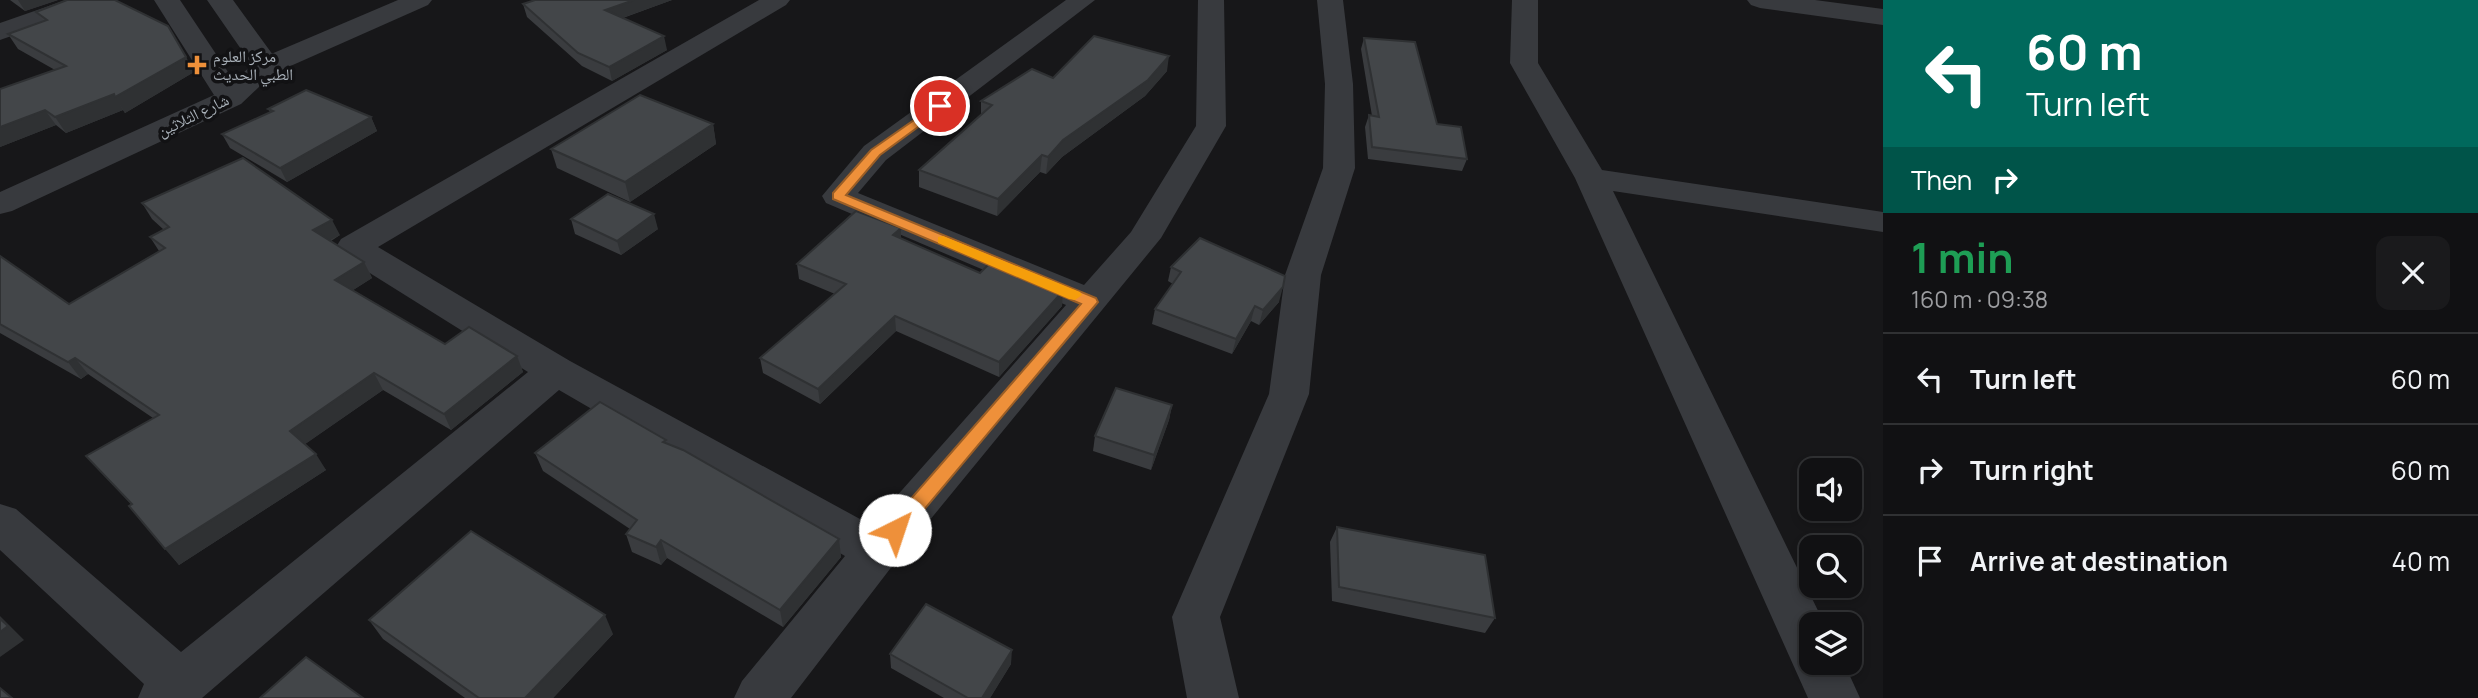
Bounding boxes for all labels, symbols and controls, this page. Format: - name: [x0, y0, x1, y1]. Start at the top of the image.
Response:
- text: 60 m: [2026, 18, 2143, 85]
- icon: left: [1911, 28, 2002, 119]
- place label: مركز العلوم الطبي الحديث: [213, 45, 293, 87]
- marker: مركز العلوم الطبي الحديث: [187, 55, 207, 75]
- pin: [910, 76, 970, 136]
- text: Turn left: [2026, 82, 2150, 126]
- icon: arrive: [921, 87, 959, 125]
- street label: شارع الثلاثين: [154, 88, 232, 142]
- icon: right: [1986, 161, 2024, 199]
- text: Then: [1911, 162, 1972, 198]
- text: 1 min: [1911, 228, 2014, 286]
- button: close: [2376, 236, 2450, 310]
- text: 160 m · 09:38: [1911, 283, 2048, 315]
- icon: left: [1911, 360, 1949, 398]
- text: Turn left: [1970, 361, 2077, 397]
- text: 60 m: [2391, 361, 2450, 397]
- icon: right: [1911, 451, 1949, 489]
- text: Turn right: [1970, 452, 2094, 488]
- text: 60 m: [2391, 452, 2450, 488]
- map controls: [1799, 458, 1862, 675]
- button: sound: [1799, 458, 1862, 521]
- position arrow: [858, 493, 932, 567]
- button: search: [1799, 535, 1862, 598]
- icon: arrive: [1911, 542, 1949, 580]
- text: Arrive at destination: [1970, 543, 2228, 579]
- text: 40 m: [2392, 543, 2450, 579]
- button: layers: [1799, 612, 1862, 675]

